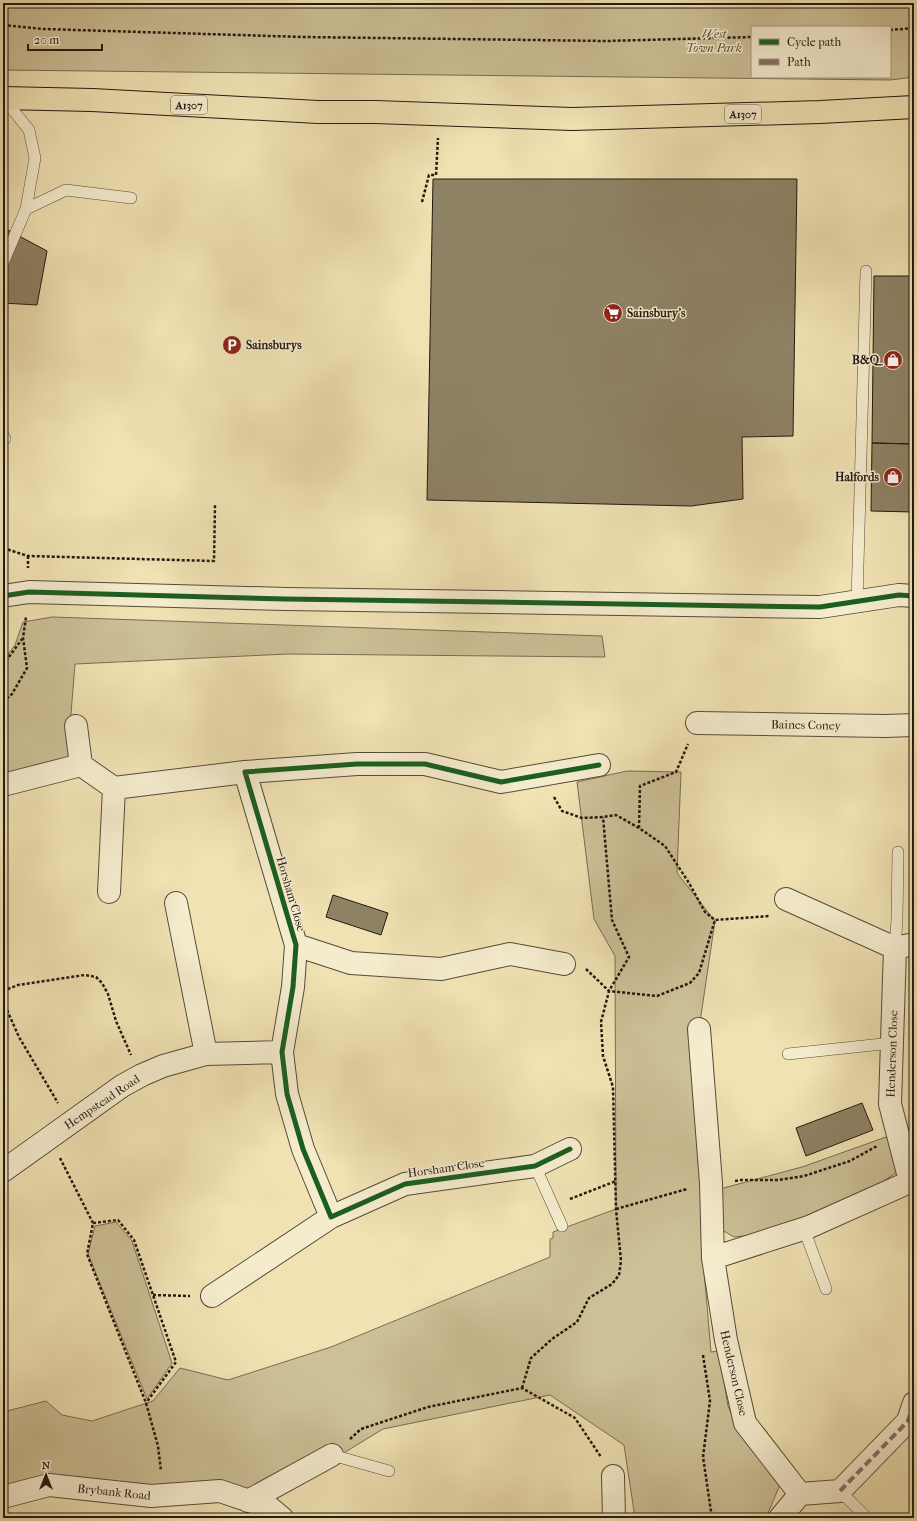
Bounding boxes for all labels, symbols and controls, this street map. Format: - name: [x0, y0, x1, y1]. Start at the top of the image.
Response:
- scale bar: [28, 26, 102, 52]
- legend: [751, 26, 891, 78]
- park label: West Town Park: [686, 27, 742, 55]
- text: 20 m: [34, 33, 59, 47]
- text: Cycle path: [787, 35, 842, 49]
- text: Path: [787, 55, 811, 69]
- road number: A1307: [171, 96, 207, 114]
- road number: A1307: [725, 105, 761, 123]
- supermarket icon: Sainsbury's: [602, 302, 624, 324]
- place label: Sainsbury's: [627, 306, 686, 321]
- parking icon: Sainsburys: [221, 334, 243, 356]
- place label: Sainsburys: [246, 338, 302, 353]
- shop icon: B&Q: [882, 349, 904, 371]
- place label: B&Q: [852, 353, 884, 367]
- shop icon: Halfords: [882, 466, 904, 488]
- place label: Halfords: [835, 470, 880, 484]
- street label: Baines Coney: [771, 717, 842, 733]
- street label: Horsham Close: [274, 855, 308, 933]
- street label: Henderson Close: [883, 1010, 901, 1098]
- street label: Hempstead Road: [62, 1071, 143, 1132]
- street label: Horsham Close: [407, 1156, 485, 1180]
- street label: Henderson Close: [717, 1329, 751, 1417]
- north arrow: [26, 1455, 66, 1495]
- text: N: [42, 1459, 51, 1472]
- street label: Brybank Road: [77, 1481, 152, 1503]

